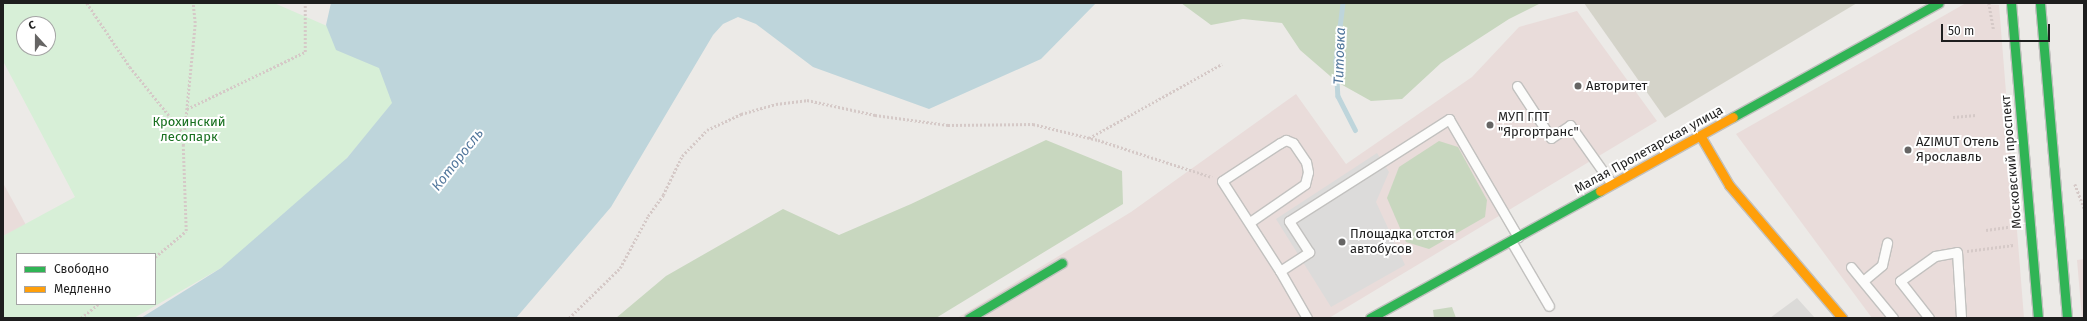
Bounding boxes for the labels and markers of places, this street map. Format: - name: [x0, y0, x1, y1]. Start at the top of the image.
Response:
- place label: Авторитет: [1586, 78, 1647, 94]
- marker: Авторитет: [1573, 81, 1583, 91]
- place label: МУП ГПТ "Яргортранс": [1498, 110, 1579, 141]
- marker: МУП ГПТ "Яргортранс": [1485, 120, 1495, 130]
- place label: AZIMUT Отель Ярославль: [1916, 135, 1999, 166]
- marker: AZIMUT Отель Ярославль: [1903, 145, 1913, 155]
- place label: Площадка отстоя автобусов: [1350, 227, 1455, 258]
- marker: Площадка отстоя автобусов: [1337, 237, 1347, 247]

